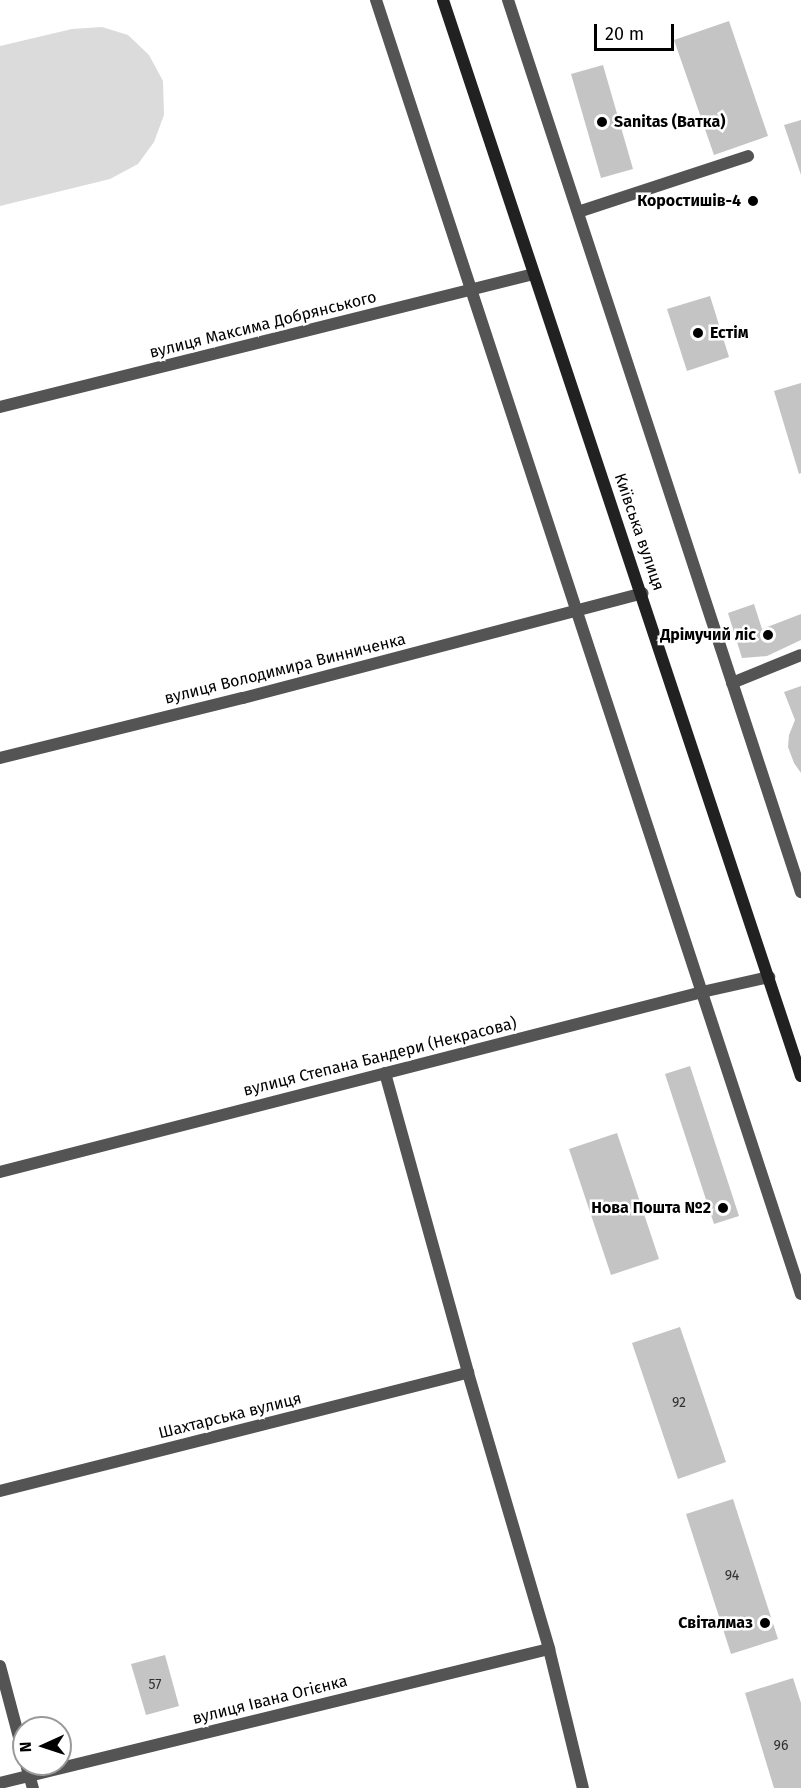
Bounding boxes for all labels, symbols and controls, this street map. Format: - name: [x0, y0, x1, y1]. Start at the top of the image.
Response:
- scale bar: [597, 12, 676, 50]
- text: 20 m: [605, 23, 644, 45]
- place label: Sanitas (Ватка): [614, 112, 725, 132]
- marker: Sanitas (Ватка): [595, 115, 609, 129]
- place label: Коростишів-4: [637, 191, 741, 211]
- marker: Коростишів-4: [746, 194, 760, 208]
- street label: вулиця Максима Добрянського: [148, 287, 378, 363]
- place label: Естім: [710, 323, 749, 343]
- marker: Естім: [691, 326, 705, 340]
- street label: Київська вулиця: [610, 471, 668, 593]
- place label: Дрімучий ліс: [660, 625, 756, 645]
- marker: Дрімучий ліс: [761, 628, 775, 642]
- street label: вулиця Володимира Винниченка: [162, 630, 408, 708]
- street label: вулиця Степана Бандери (Некрасова): [241, 1014, 519, 1100]
- place label: Нова Пошта №2: [591, 1198, 711, 1218]
- marker: Нова Пошта №2: [716, 1201, 730, 1215]
- street label: Шахтарська вулиця: [157, 1389, 303, 1443]
- house number: 92: [672, 1395, 686, 1411]
- house number: 94: [725, 1568, 739, 1584]
- place label: Світалмаз: [678, 1613, 753, 1633]
- marker: Світалмаз: [758, 1616, 772, 1630]
- street label: вулиця Івана Огієнка: [191, 1671, 349, 1729]
- house number: 57: [149, 1677, 161, 1693]
- north arrow: [12, 1716, 72, 1776]
- house number: 96: [774, 1738, 788, 1754]
- text: N: [16, 1741, 35, 1753]

